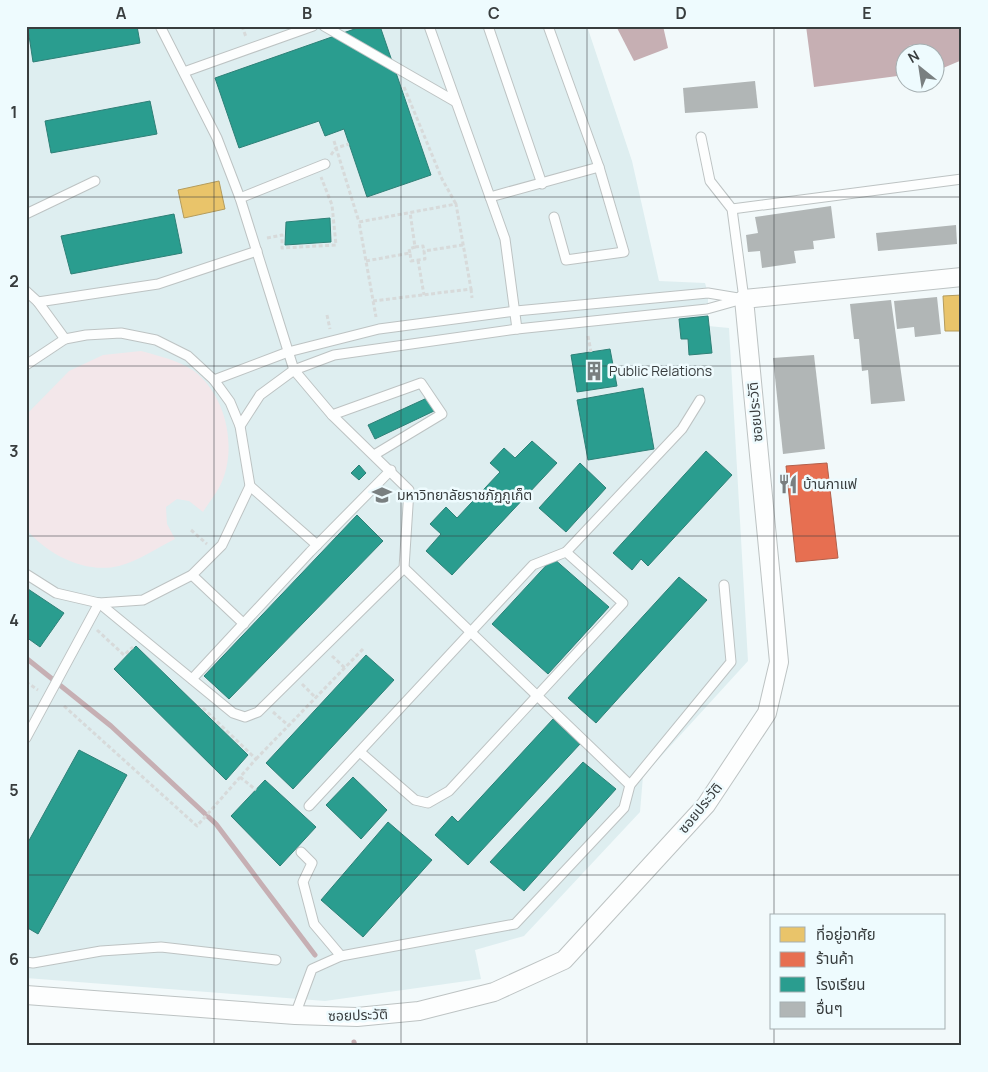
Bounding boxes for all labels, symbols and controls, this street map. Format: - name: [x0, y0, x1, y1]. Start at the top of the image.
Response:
- text: A: [116, 2, 127, 24]
- text: B: [302, 2, 312, 24]
- text: C: [488, 2, 500, 24]
- text: D: [675, 2, 687, 24]
- text: E: [862, 2, 872, 24]
- north arrow: [896, 42, 946, 92]
- text: N: [904, 46, 922, 67]
- text: 1: [10, 101, 18, 123]
- text: 2: [9, 270, 19, 292]
- building icon: Public Relations: [583, 360, 605, 382]
- place label: Public Relations: [609, 361, 712, 380]
- street label: ซอยประวัติ: [742, 381, 767, 443]
- text: 3: [9, 440, 19, 462]
- restaurant icon: บ้านกาแฟ: [777, 473, 799, 495]
- place label: บ้านกาแฟ: [803, 474, 857, 493]
- school or university icon: มหาวิทยาลัยราชภัฏภูเก็ต: [371, 484, 393, 506]
- place label: มหาวิทยาลัยราชภัฏภูเก็ต: [397, 485, 532, 504]
- text: 4: [9, 609, 19, 631]
- street label: ซอยประวัติ: [673, 778, 726, 837]
- text: 5: [9, 779, 19, 801]
- legend: [770, 914, 946, 1030]
- text: ที่อยู่อาศัย: [816, 924, 876, 945]
- text: 6: [9, 948, 19, 970]
- text: ร้านค้า: [816, 948, 854, 969]
- text: โรงเรียน: [816, 974, 866, 995]
- text: อื่นๆ: [816, 998, 843, 1019]
- street label: ซอยประวัติ: [328, 1004, 388, 1025]

